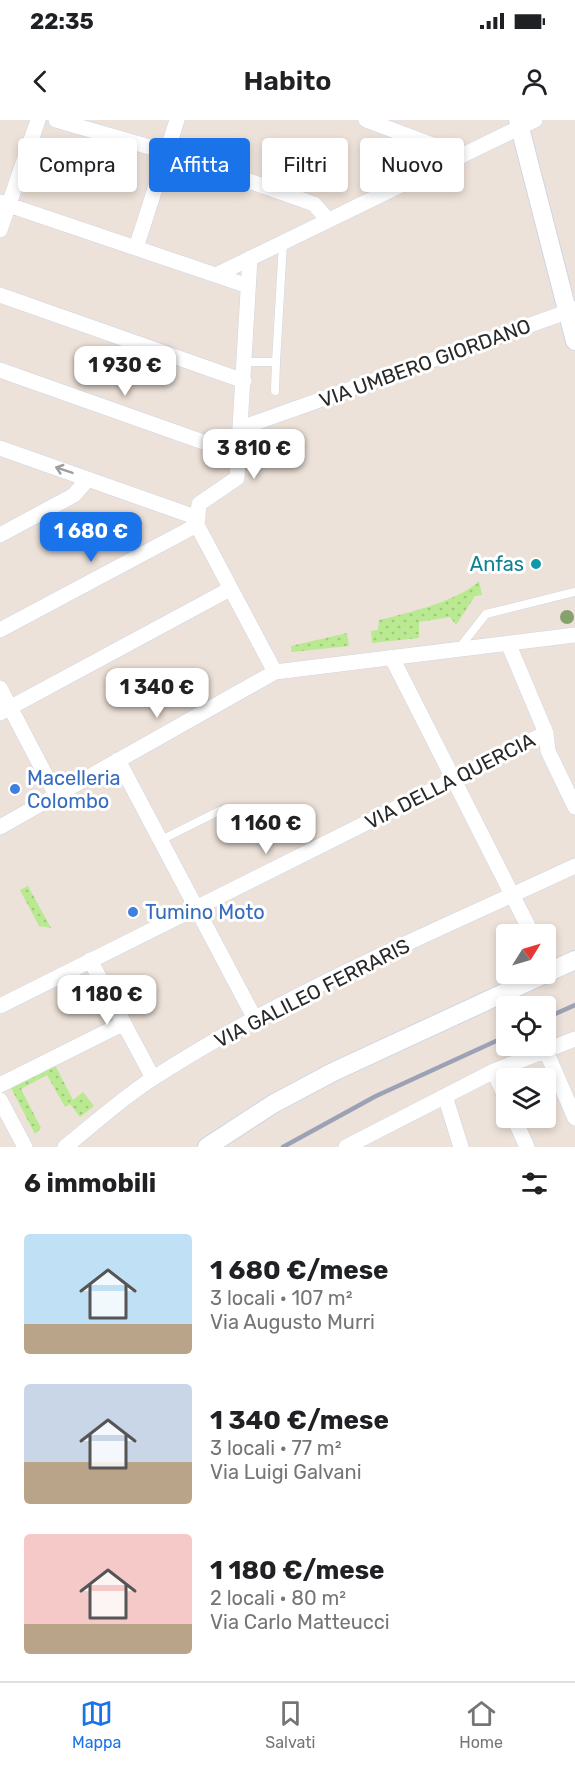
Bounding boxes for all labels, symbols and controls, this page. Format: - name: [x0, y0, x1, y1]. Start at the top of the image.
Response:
- text: 22:35: [30, 8, 94, 35]
- icon: back: [24, 65, 57, 98]
- text: Habito: [243, 65, 332, 97]
- icon: person: [518, 65, 551, 98]
- chip: Compra: [18, 138, 137, 192]
- chip: Affitta: [149, 138, 250, 192]
- chip: Filtri: [262, 138, 348, 192]
- chip: Nuovo: [360, 138, 464, 192]
- street label: VIA UMBERO GIORDANO: [316, 314, 534, 412]
- pin: 1 930 €: [70, 346, 180, 397]
- text: 1 930 €: [88, 353, 162, 377]
- pin: 3 810 €: [199, 429, 309, 480]
- text: 3 810 €: [217, 436, 291, 460]
- one-way arrow: [55, 464, 73, 475]
- pin: 1 680 €: [36, 512, 146, 563]
- text: 1 680 €: [54, 519, 128, 543]
- place label: Anfas: [470, 552, 524, 576]
- marker: Anfas: [529, 557, 543, 571]
- pin: 1 340 €: [102, 668, 212, 719]
- text: 1 340 €: [120, 675, 194, 699]
- street label: VIA DELLA QUERCIA: [361, 728, 539, 834]
- place label: Macelleria Colombo: [27, 766, 121, 813]
- marker: Macelleria Colombo: [8, 782, 22, 796]
- pin: 1 160 €: [211, 804, 321, 855]
- text: 1 160 €: [231, 811, 301, 835]
- place label: Tumino Moto: [145, 900, 265, 924]
- marker: Tumino Moto: [126, 905, 140, 919]
- north arrow: [496, 924, 556, 984]
- map controls: [496, 924, 556, 1128]
- street label: VIA GALILEO FERRARIS: [210, 933, 414, 1053]
- pin: 1 180 €: [52, 975, 162, 1026]
- text: 1 180 €: [71, 982, 143, 1006]
- button: locate: [496, 996, 556, 1056]
- button: layers: [496, 1068, 556, 1128]
- icon: filters: [518, 1167, 551, 1200]
- text: 6 immobili: [24, 1168, 156, 1199]
- text: 1 680 €/mese: [210, 1255, 389, 1286]
- icon: home: [72, 1258, 144, 1330]
- text: 3 locali · 107 m²: [210, 1286, 352, 1310]
- text: Via Augusto Murri: [210, 1310, 375, 1334]
- text: 1 340 €/mese: [210, 1405, 389, 1436]
- icon: home: [72, 1408, 144, 1480]
- text: 3 locali · 77 m²: [210, 1436, 341, 1460]
- text: Via Luigi Galvani: [210, 1460, 362, 1484]
- text: 1 180 €/mese: [210, 1555, 385, 1586]
- icon: home: [72, 1558, 144, 1630]
- text: 2 locali · 80 m²: [210, 1586, 346, 1610]
- text: Via Carlo Matteucci: [210, 1610, 390, 1634]
- tab: Mappa: [72, 1697, 121, 1752]
- tab: Salvati: [265, 1697, 315, 1752]
- tab: Home: [459, 1697, 503, 1752]

